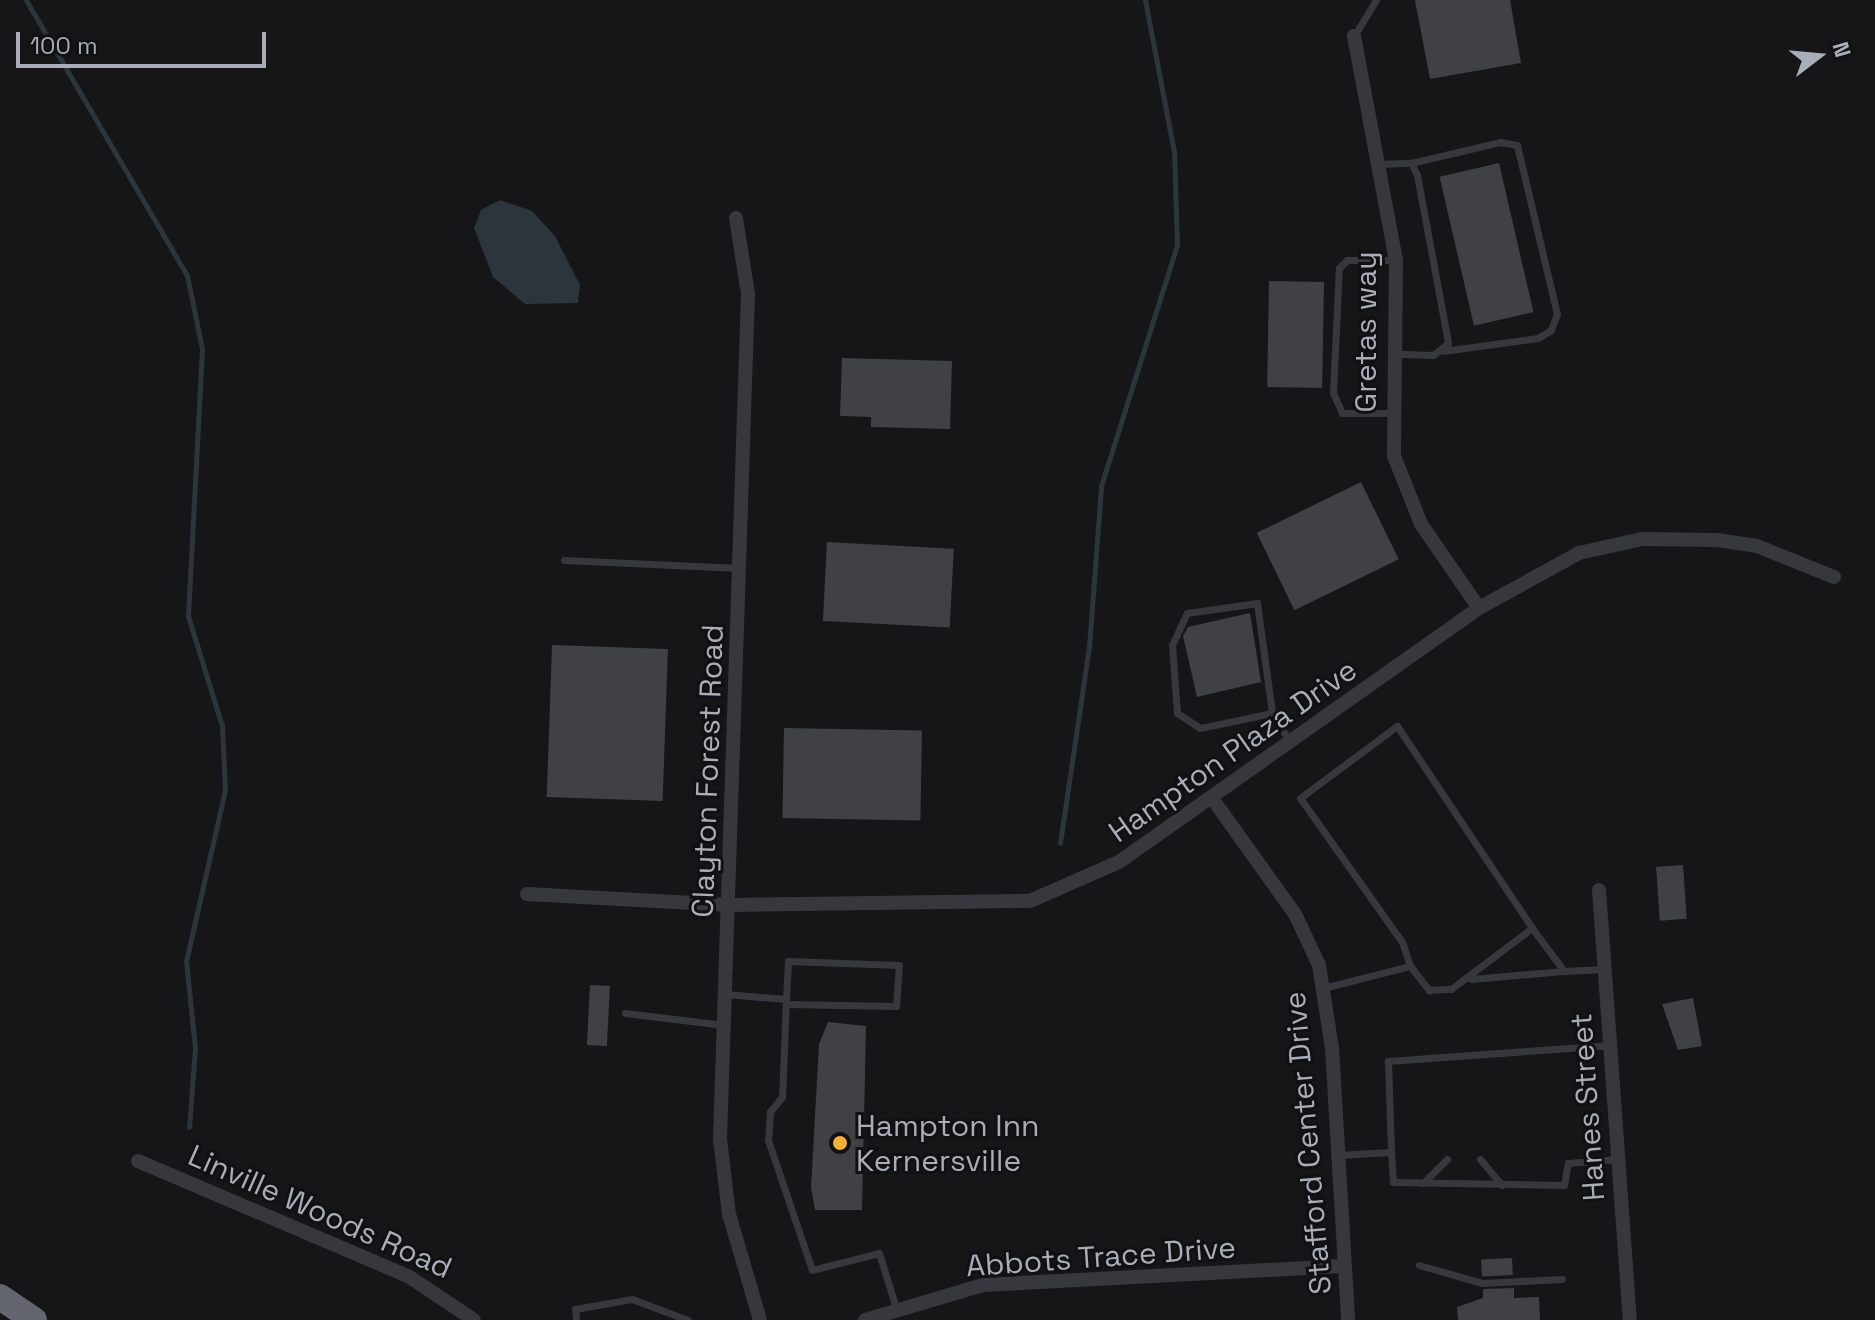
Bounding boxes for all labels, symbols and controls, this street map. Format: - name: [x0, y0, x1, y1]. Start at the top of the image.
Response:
- scale bar: [20, 16, 270, 66]
- north arrow: [1779, 16, 1859, 96]
- text: 100 m: [30, 30, 98, 61]
- text: N: [1827, 38, 1858, 60]
- street label: Gretas way: [1348, 251, 1384, 413]
- street label: Clayton Forest Road: [685, 624, 731, 918]
- street label: Hampton Plaza Drive: [1102, 652, 1364, 850]
- street label: Stafford Center Drive: [1277, 990, 1339, 1296]
- street label: Hanes Street: [1563, 1012, 1613, 1202]
- place label: Hampton Inn Kernersville: [856, 1108, 1039, 1178]
- marker: Hampton Inn Kernersville: [831, 1134, 849, 1152]
- street label: Linville Woods Road: [183, 1138, 457, 1286]
- street label: Abbots Trace Drive: [965, 1230, 1237, 1284]

